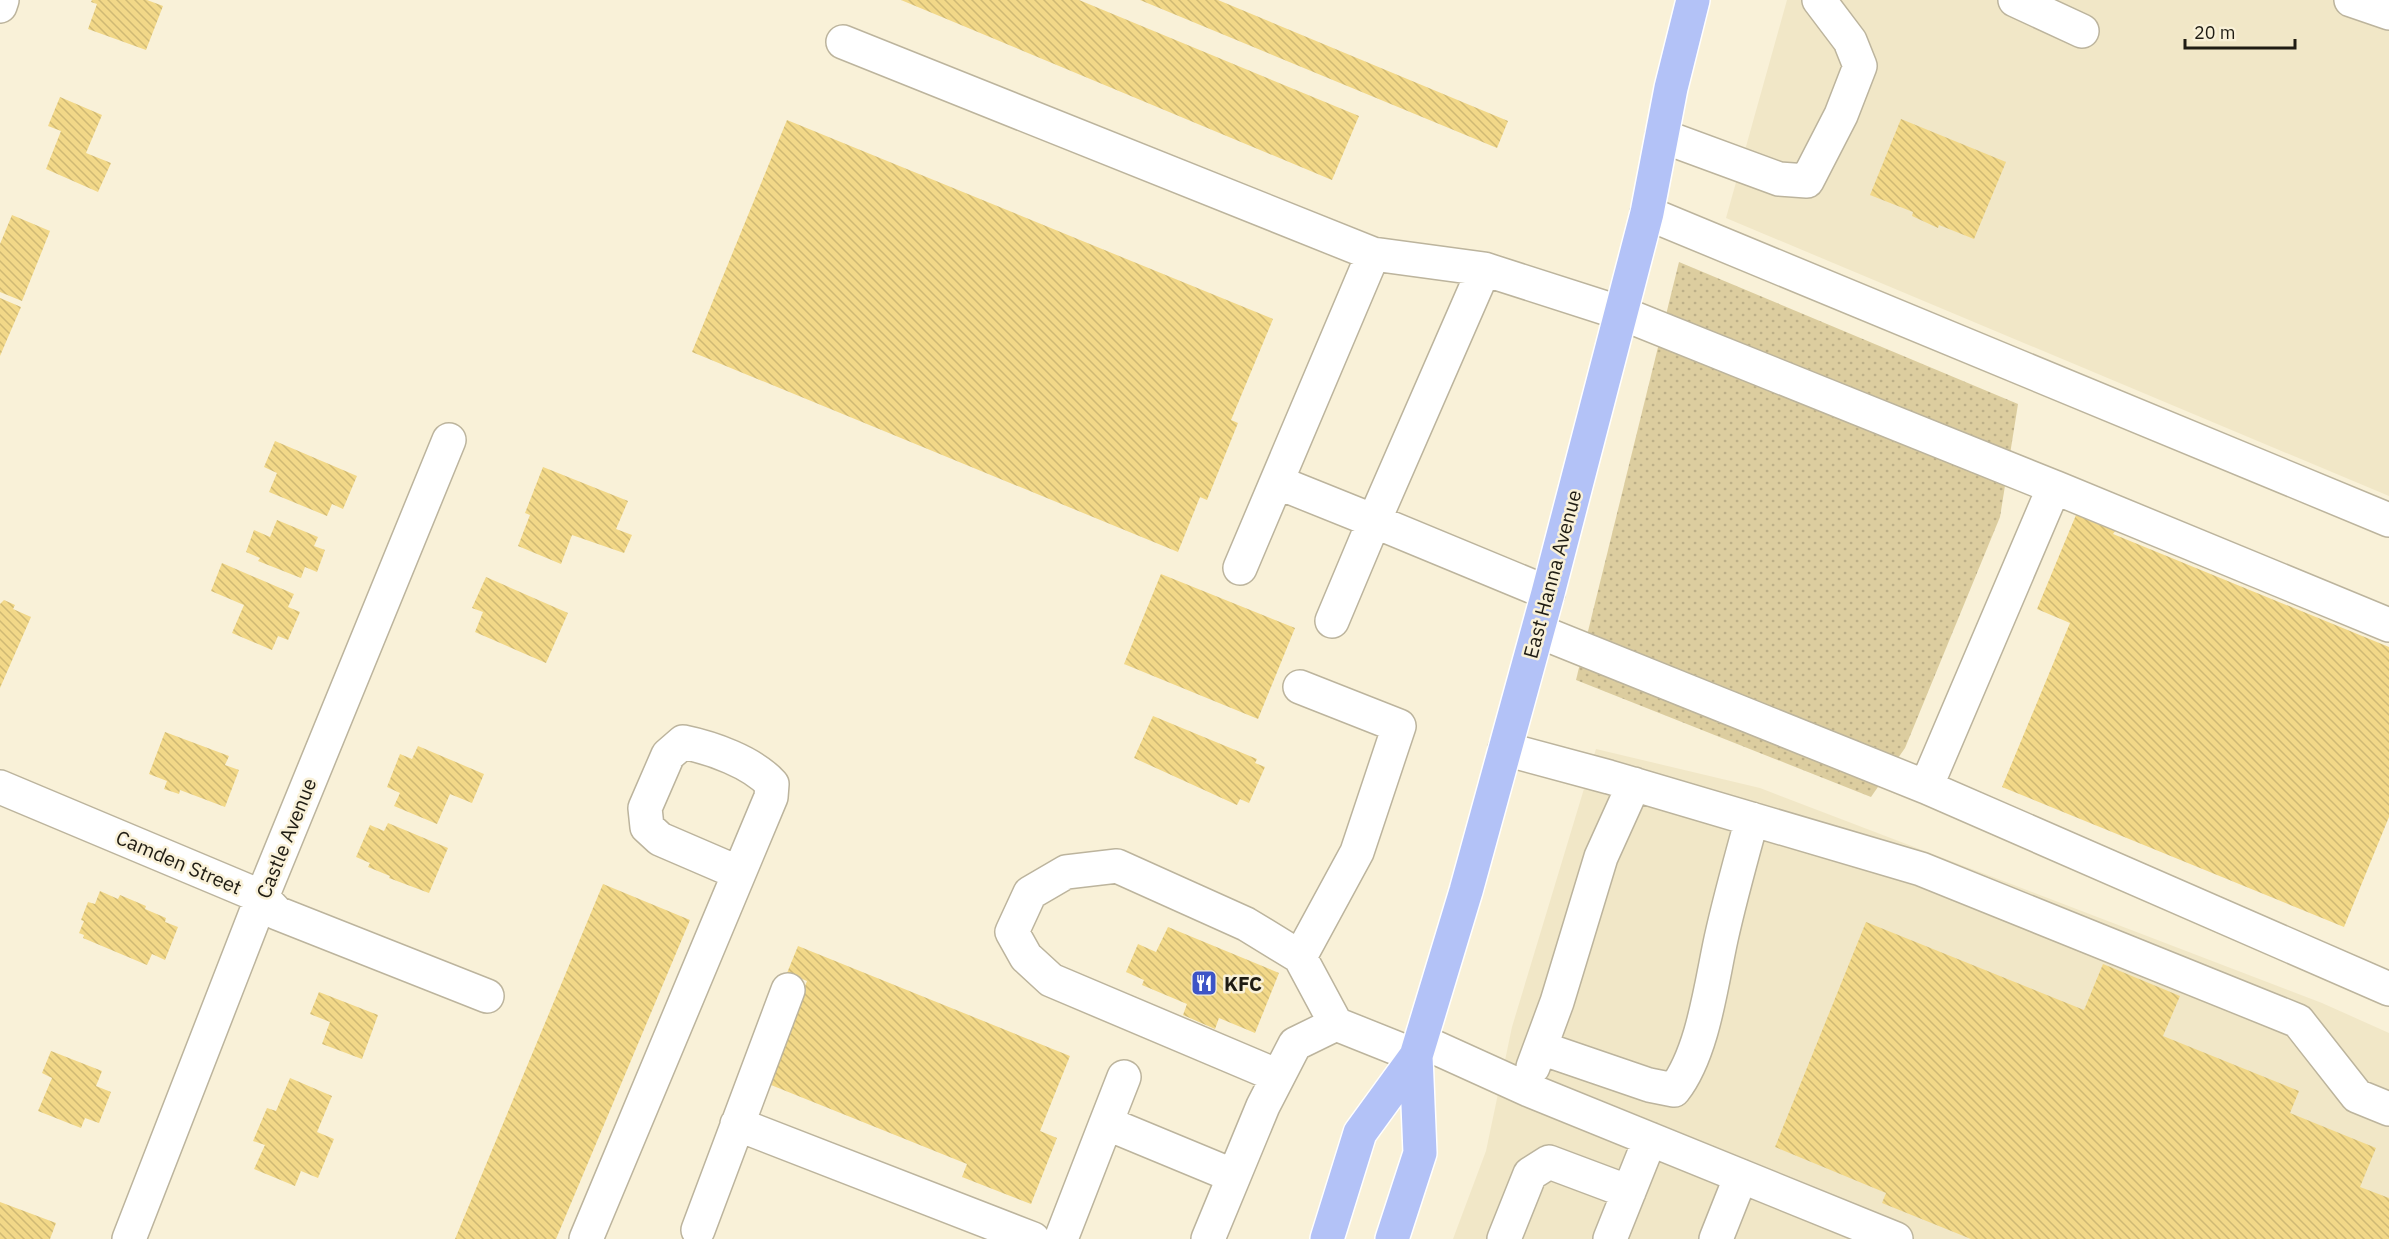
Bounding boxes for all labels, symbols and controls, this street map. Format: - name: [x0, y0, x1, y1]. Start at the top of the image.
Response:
- scale bar: [2185, 12, 2294, 50]
- text: 20 m: [2194, 21, 2236, 44]
- street label: East Hanna Avenue: [1517, 487, 1587, 661]
- street label: Castle Avenue: [250, 774, 322, 902]
- street label: Camden Street: [112, 823, 246, 901]
- restaurant icon: KFC: [1189, 968, 1219, 998]
- place label: KFC: [1224, 970, 1262, 997]

